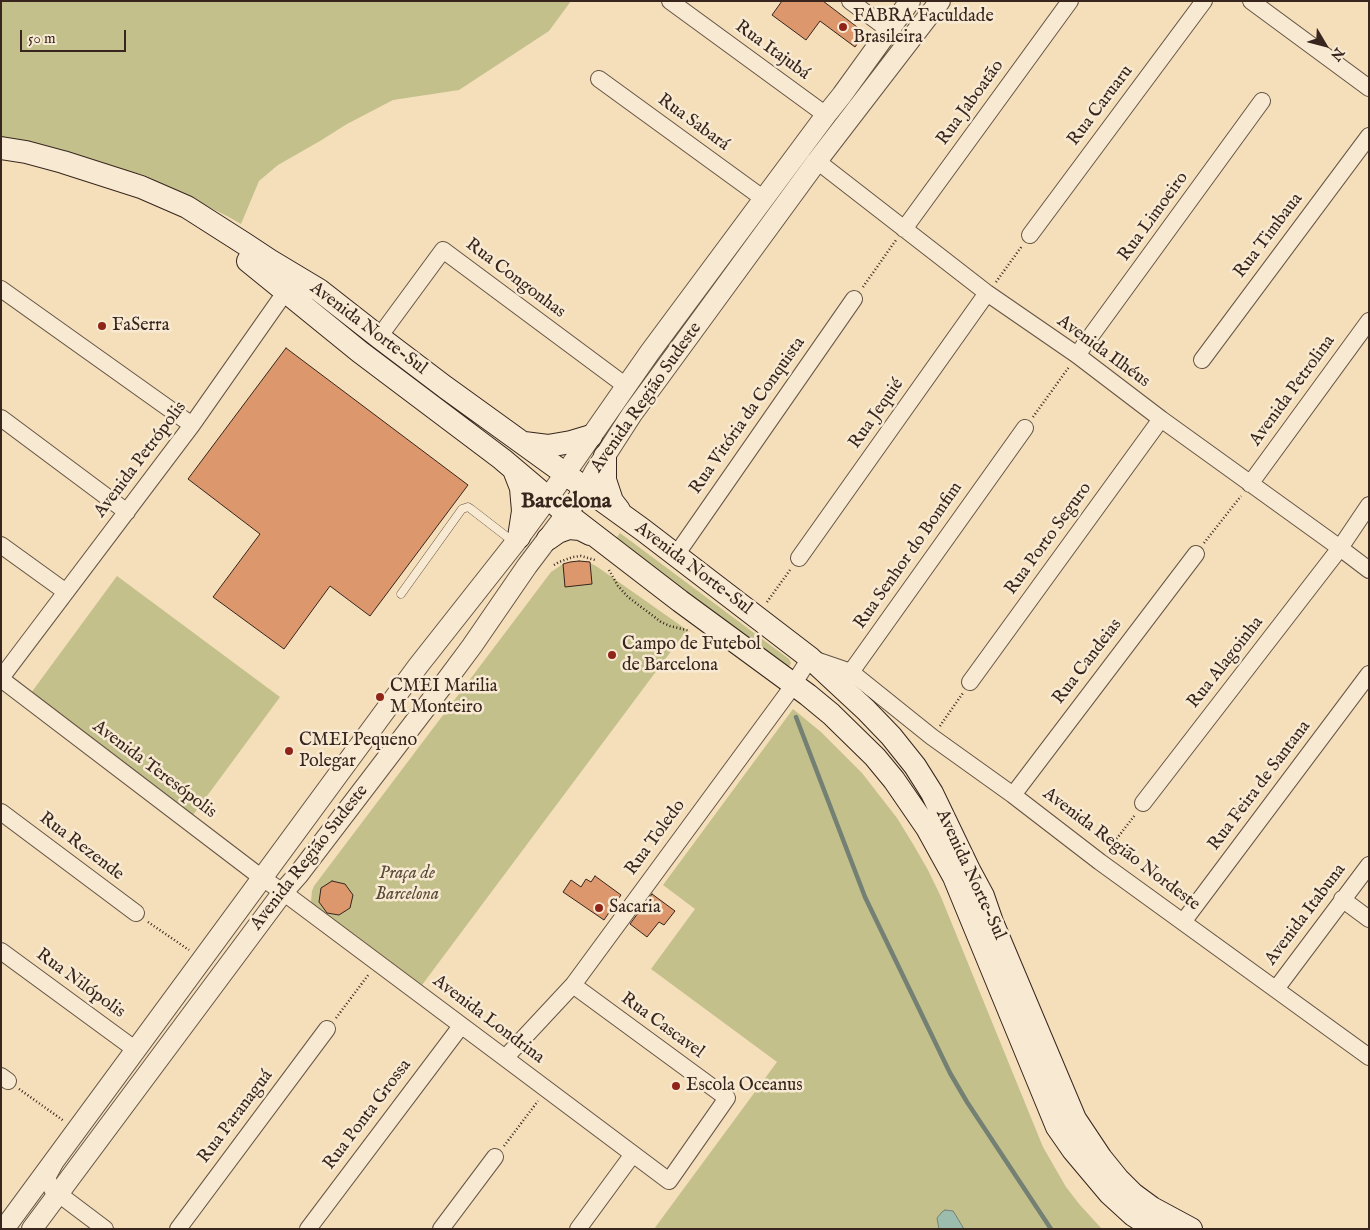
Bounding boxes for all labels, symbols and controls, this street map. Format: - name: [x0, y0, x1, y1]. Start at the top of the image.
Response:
- place label: FABRA Faculdade Brasileira: [853, 6, 994, 48]
- street label: Rua Itajubá: [730, 17, 814, 85]
- scale bar: [22, 20, 129, 52]
- north arrow: [1300, 20, 1350, 70]
- marker: FABRA Faculdade Brasileira: [837, 21, 849, 33]
- text: 50 m: [28, 29, 56, 48]
- text: N: [1326, 44, 1348, 64]
- street label: Rua Jaboatão: [933, 56, 1009, 150]
- street label: Rua Caruaru: [1064, 62, 1138, 150]
- street label: Rua Sabará: [653, 90, 733, 156]
- street label: Rua Limoeiro: [1114, 168, 1194, 266]
- street label: Rua Timbaua: [1230, 189, 1308, 283]
- street label: Rua Congonhas: [461, 234, 569, 324]
- street label: Avenida Norte-Sul: [305, 278, 431, 380]
- street label: Avenida Ilhéus: [1052, 311, 1154, 393]
- place label: FaSerra: [112, 315, 169, 337]
- street label: Avenida Região Sudeste: [587, 319, 707, 477]
- marker: FaSerra: [96, 320, 108, 332]
- street label: Avenida Petrolina: [1246, 331, 1340, 451]
- street label: Rua Vitória da Conquista: [686, 333, 810, 499]
- street label: Rua Jequié: [845, 375, 909, 453]
- street label: Avenida Petrópolis: [90, 398, 192, 522]
- street label: Rua Senhor do Bomfim: [850, 478, 968, 634]
- street label: Rua Porto Seguro: [1001, 479, 1097, 599]
- district label: Barcelona: [521, 489, 611, 515]
- street label: Avenida Norte-Sul: [630, 518, 756, 620]
- street label: Rua Alagoinha: [1183, 613, 1269, 713]
- street label: Rua Candeias: [1049, 615, 1127, 709]
- place label: Campo de Futebol de Barcelona: [622, 634, 761, 676]
- marker: Campo de Futebol de Barcelona: [606, 649, 618, 661]
- place label: CMEI Marilia M Monteiro: [390, 676, 498, 719]
- marker: CMEI Marilia M Monteiro: [374, 691, 386, 703]
- street label: Avenida Teresópolis: [88, 716, 220, 824]
- street label: Rua Feira de Santana: [1204, 717, 1316, 855]
- place label: CMEI Pequeno Polegar: [299, 730, 417, 772]
- marker: CMEI Pequeno Polegar: [283, 745, 295, 757]
- street label: Avenida Região Sudeste: [247, 781, 373, 935]
- street label: Avenida Região Nordeste: [1038, 784, 1204, 916]
- street label: Rua Toledo: [621, 796, 691, 880]
- street label: Avenida Norte-Sul: [930, 806, 1010, 944]
- street label: Rua Rezende: [34, 808, 128, 886]
- street label: Avenida Itabuna: [1261, 860, 1351, 970]
- park label: Praça de Barcelona: [375, 863, 439, 906]
- place label: Sacaria: [609, 897, 661, 919]
- marker: Sacaria: [593, 902, 605, 914]
- street label: Rua Nilópolis: [31, 944, 129, 1024]
- street label: Avenida Londrina: [428, 971, 548, 1069]
- street label: Rua Cascavel: [616, 988, 708, 1064]
- street label: Rua Ponta Grossa: [319, 1055, 417, 1175]
- street label: Rua Paranaguá: [194, 1066, 278, 1168]
- place label: Escola Oceanus: [686, 1075, 803, 1097]
- marker: Escola Oceanus: [670, 1080, 682, 1092]

